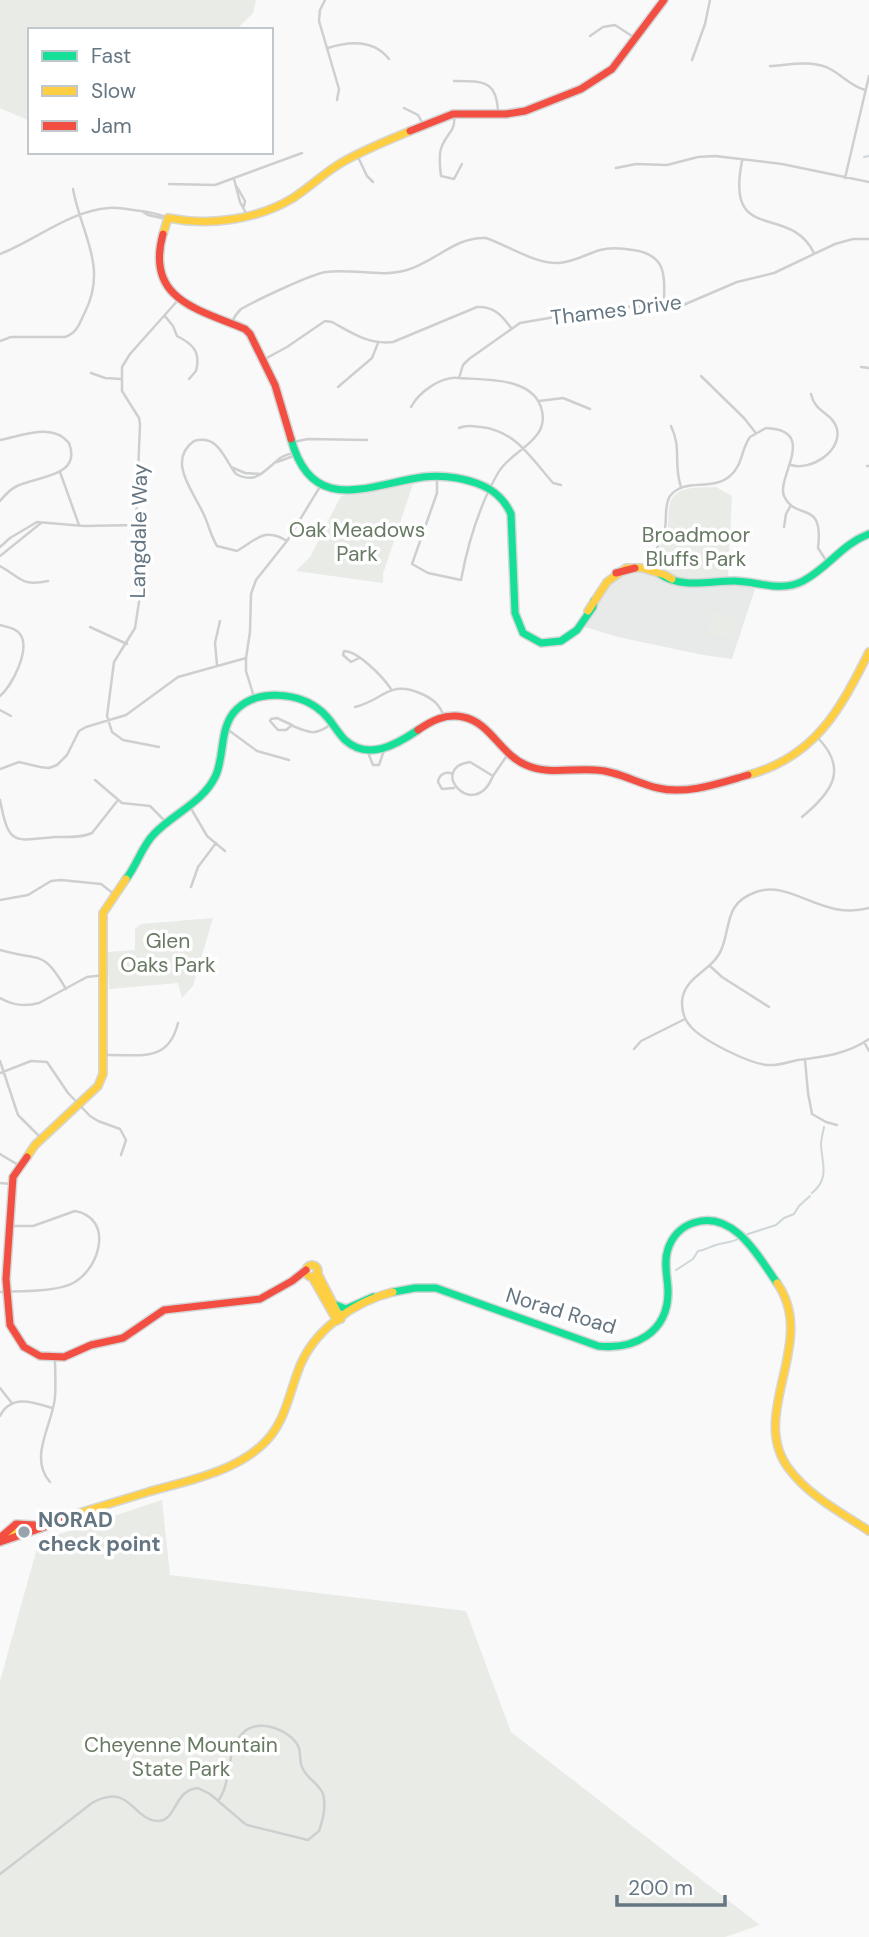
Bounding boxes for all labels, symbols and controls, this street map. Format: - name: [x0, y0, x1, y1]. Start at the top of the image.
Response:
- legend: [28, 28, 273, 154]
- text: Fast: [91, 42, 131, 70]
- text: Slow: [91, 77, 136, 105]
- text: Jam: [91, 112, 132, 140]
- street label: Thames Drive: [549, 288, 683, 332]
- street label: Langdale Way: [124, 463, 154, 599]
- park label: Oak Meadows Park: [289, 516, 425, 568]
- park label: Broadmoor Bluffs Park: [642, 521, 750, 573]
- park label: Glen Oaks Park: [120, 927, 216, 979]
- street label: Norad Road: [502, 1281, 620, 1341]
- place label: NORAD check point: [38, 1506, 161, 1558]
- marker: NORAD check point: [16, 1524, 32, 1540]
- park label: Cheyenne Mountain State Park: [84, 1731, 278, 1783]
- scale bar: [617, 1864, 726, 1908]
- text: 200 m: [628, 1874, 693, 1902]

